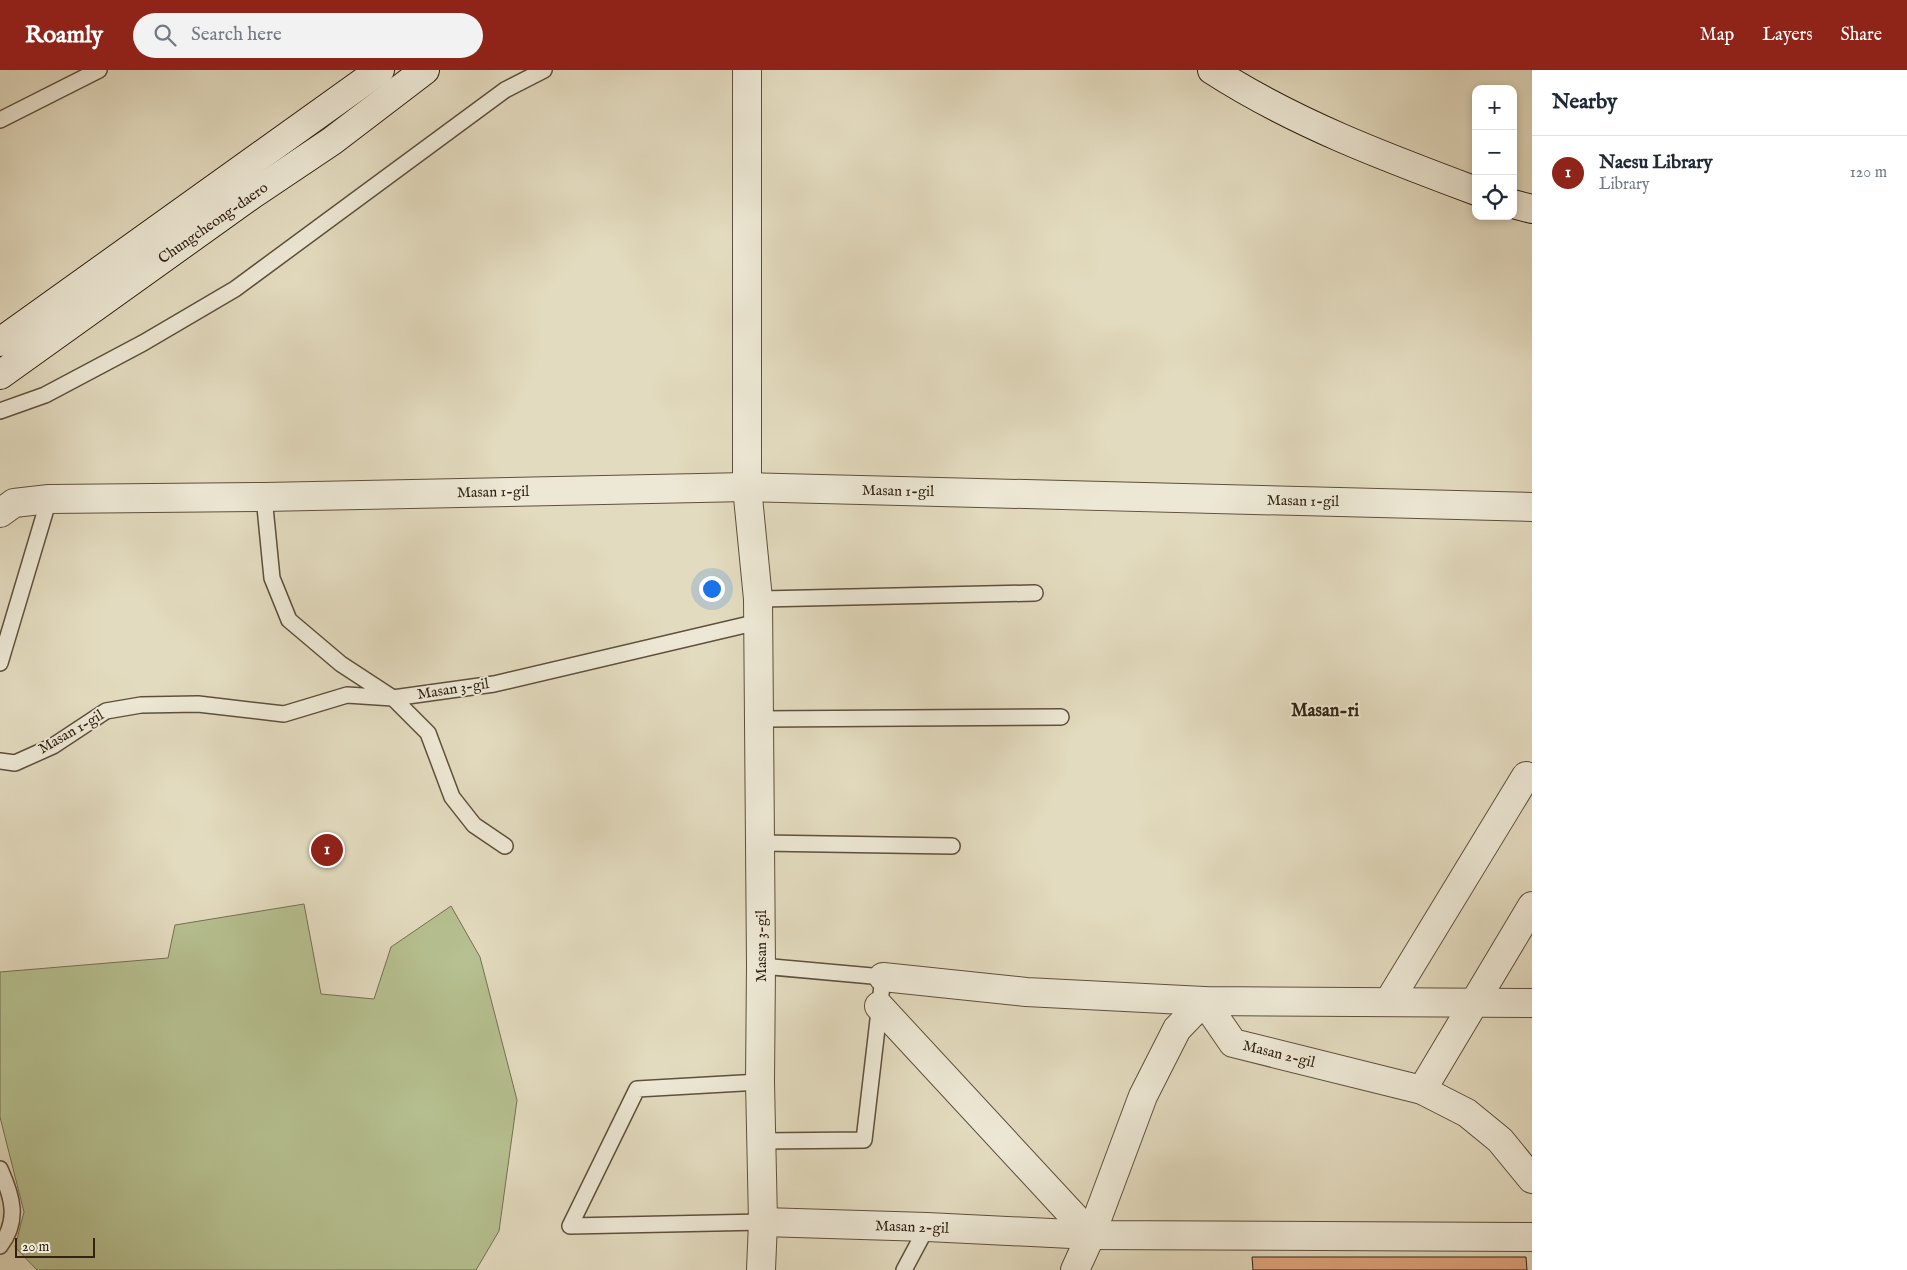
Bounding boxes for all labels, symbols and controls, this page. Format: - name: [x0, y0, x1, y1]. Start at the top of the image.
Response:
- search box: [133, 13, 483, 58]
- text: Roamly: [25, 20, 103, 51]
- icon: search: [151, 21, 179, 49]
- text: Search here: [191, 23, 282, 47]
- text: Map: [1700, 24, 1734, 47]
- text: Layers: [1762, 24, 1813, 47]
- text: Share: [1841, 24, 1882, 47]
- map controls: [1472, 85, 1517, 220]
- button: +: [1472, 85, 1517, 130]
- text: Nearby: [1552, 89, 1617, 116]
- button: −: [1472, 130, 1517, 175]
- text: Naesu Library: [1599, 151, 1713, 175]
- text: 1: [1565, 163, 1571, 183]
- text: 120 m: [1850, 163, 1887, 183]
- button: locate: [1472, 175, 1517, 220]
- text: Library: [1599, 175, 1650, 195]
- street label: Chungcheong-daero: [154, 178, 272, 268]
- street label: Masan 1-gil: [862, 481, 935, 501]
- street label: Masan 1-gil: [457, 482, 530, 502]
- street label: Masan 1-gil: [1267, 491, 1340, 511]
- your location: [699, 576, 725, 602]
- street label: Masan 3-gil: [416, 674, 491, 704]
- district label: Masan-ri: [1291, 700, 1359, 723]
- street label: Masan 1-gil: [35, 705, 108, 758]
- pin: 1: [311, 831, 343, 869]
- street label: Masan 3-gil: [752, 909, 771, 982]
- street label: Masan 2-gil: [1241, 1036, 1318, 1072]
- street label: Masan 2-gil: [875, 1216, 950, 1238]
- scale bar: [15, 1235, 95, 1258]
- text: 20 m: [22, 1238, 49, 1256]

